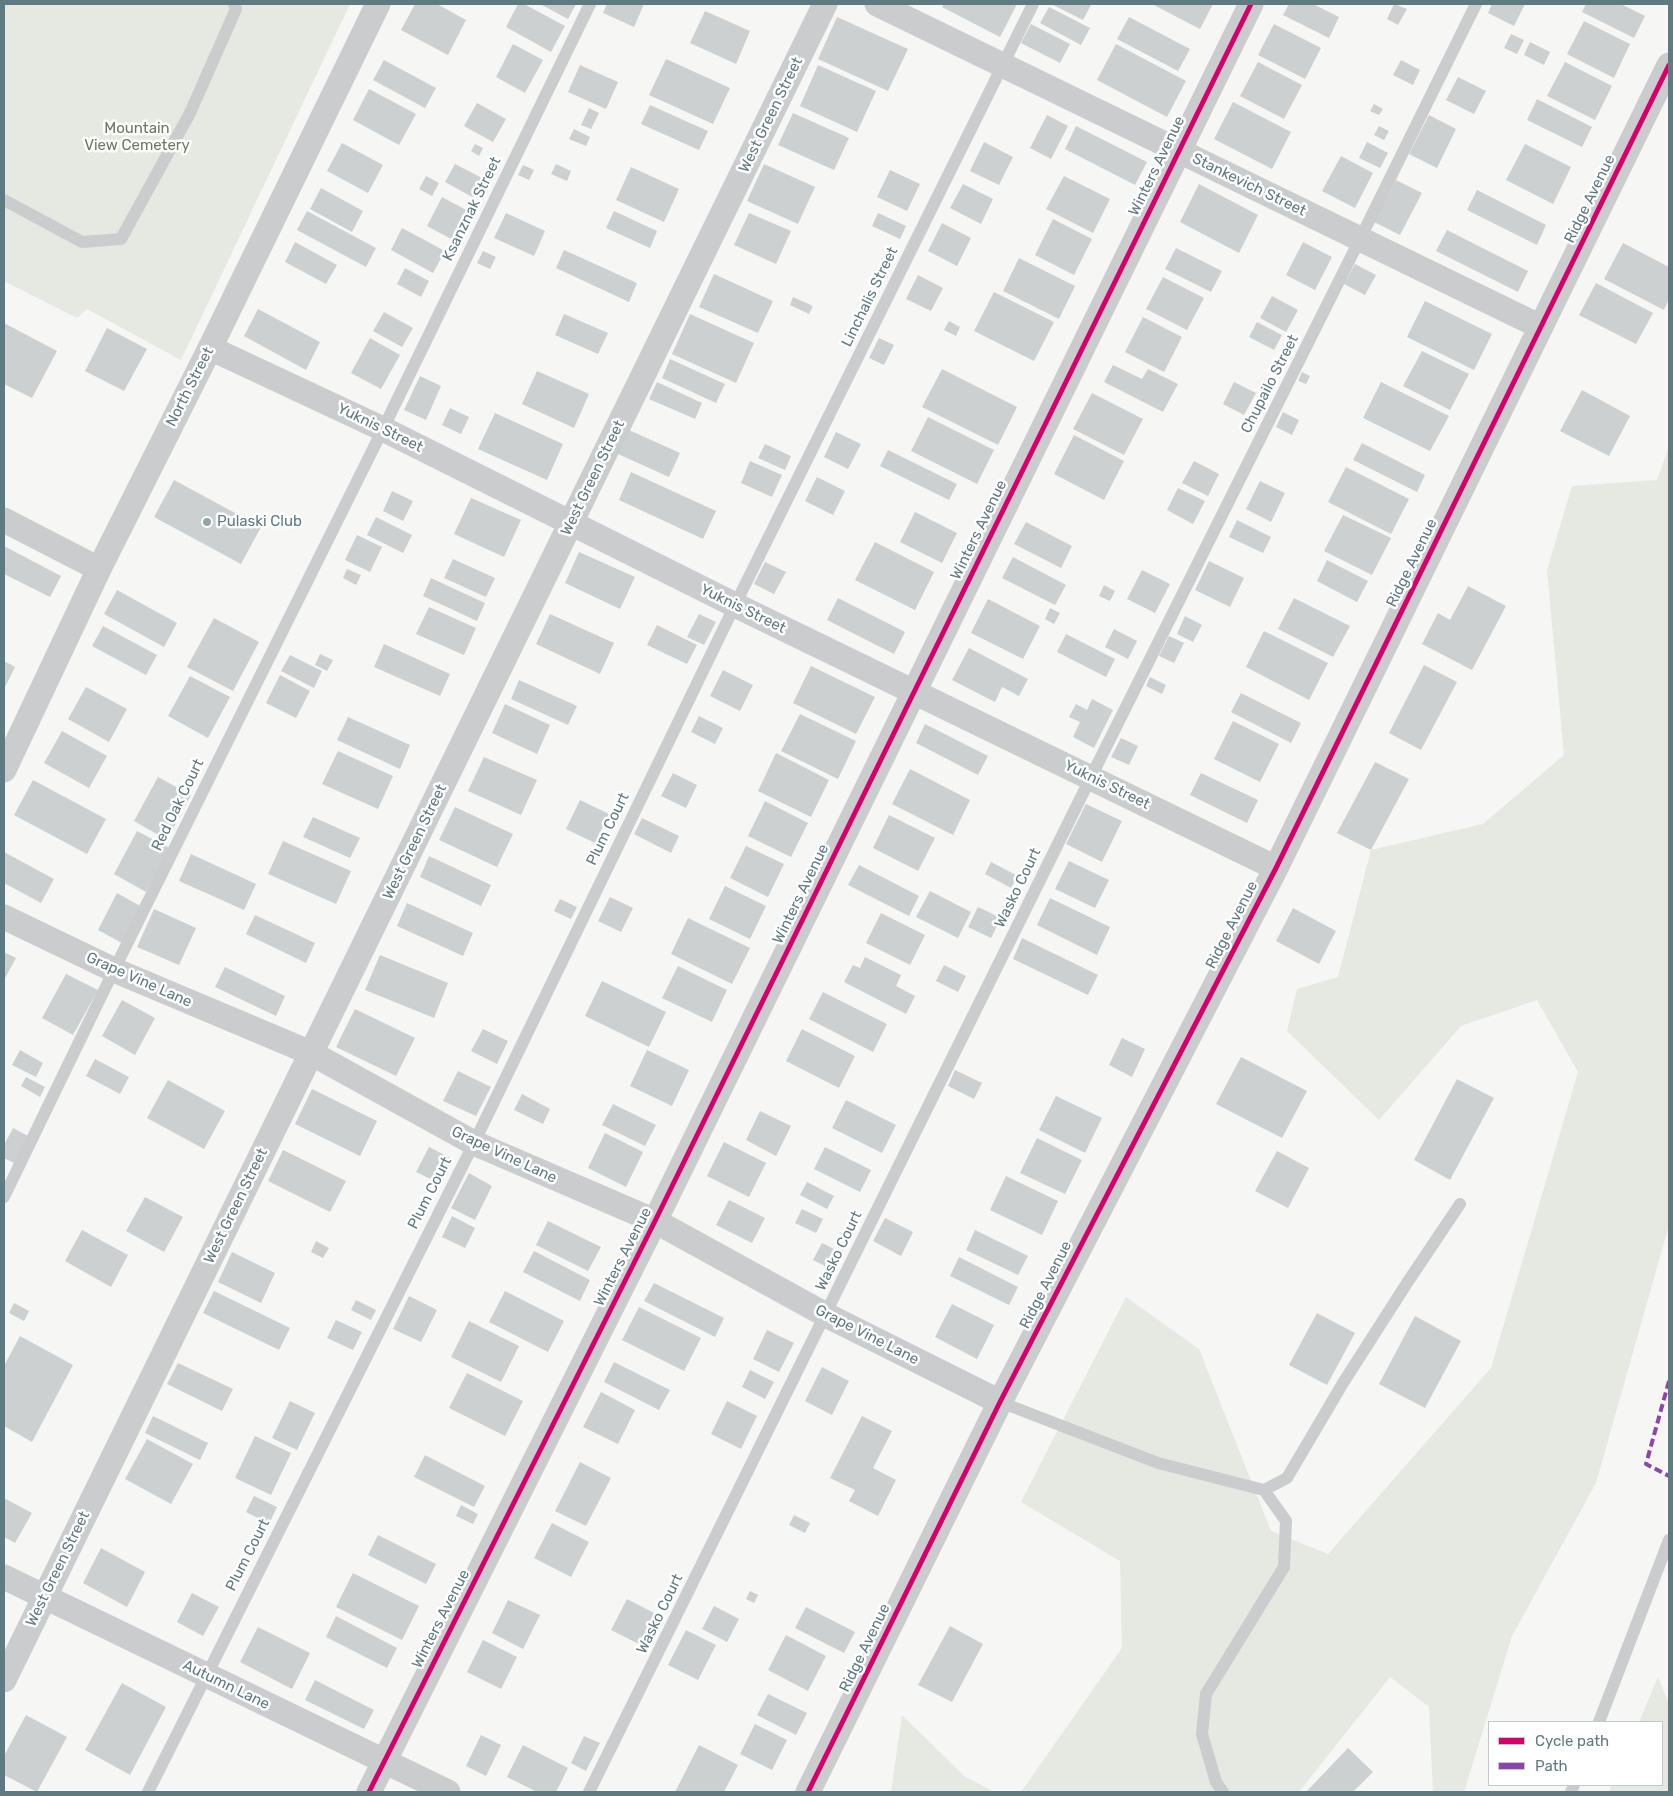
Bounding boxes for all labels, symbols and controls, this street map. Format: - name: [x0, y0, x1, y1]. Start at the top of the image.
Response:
- street label: West Green Street: [735, 54, 807, 176]
- street label: Winters Avenue: [1125, 113, 1189, 219]
- park label: Mountain View Cemetery: [84, 120, 190, 155]
- street label: Stankevich Street: [1189, 150, 1309, 220]
- street label: Ridge Avenue: [1561, 152, 1619, 246]
- street label: Ksanznak Street: [439, 154, 505, 264]
- street label: Linchalis Street: [838, 244, 902, 350]
- street label: Chupailo Street: [1237, 332, 1303, 436]
- street label: North Street: [162, 344, 218, 430]
- street label: Yuknis Street: [334, 400, 426, 456]
- street label: West Green Street: [557, 417, 629, 539]
- street label: Winters Avenue: [947, 477, 1011, 583]
- place label: Pulaski Club: [217, 513, 302, 531]
- marker: Pulaski Club: [201, 516, 213, 528]
- street label: Ridge Avenue: [1383, 516, 1441, 610]
- street label: Yuknis Street: [697, 581, 789, 637]
- street label: Red Oak Court: [148, 756, 208, 854]
- street label: Yuknis Street: [1061, 757, 1153, 813]
- street label: West Green Street: [379, 781, 451, 903]
- street label: Plum Court: [583, 790, 633, 868]
- street label: Winters Avenue: [769, 841, 833, 947]
- street label: Wasko Court: [991, 845, 1045, 931]
- street label: Ridge Avenue: [1202, 878, 1262, 972]
- street label: Grape Vine Lane: [83, 949, 195, 1011]
- street label: Grape Vine Lane: [449, 1123, 559, 1187]
- street label: West Green Street: [200, 1145, 272, 1267]
- street label: Plum Court: [404, 1154, 456, 1232]
- street label: Winters Avenue: [590, 1205, 656, 1309]
- street label: Wasko Court: [812, 1208, 866, 1294]
- street label: Ridge Avenue: [1016, 1238, 1076, 1332]
- street label: Grape Vine Lane: [812, 1301, 922, 1369]
- street label: West Green Street: [22, 1508, 94, 1630]
- street label: Plum Court: [222, 1516, 274, 1594]
- street label: Winters Avenue: [408, 1567, 474, 1671]
- street label: Wasko Court: [633, 1571, 687, 1657]
- street label: Ridge Avenue: [836, 1601, 894, 1695]
- street label: Autumn Lane: [180, 1656, 272, 1714]
- legend: [1488, 1721, 1663, 1786]
- text: Cycle path: [1535, 1732, 1609, 1750]
- text: Path: [1535, 1757, 1568, 1775]

